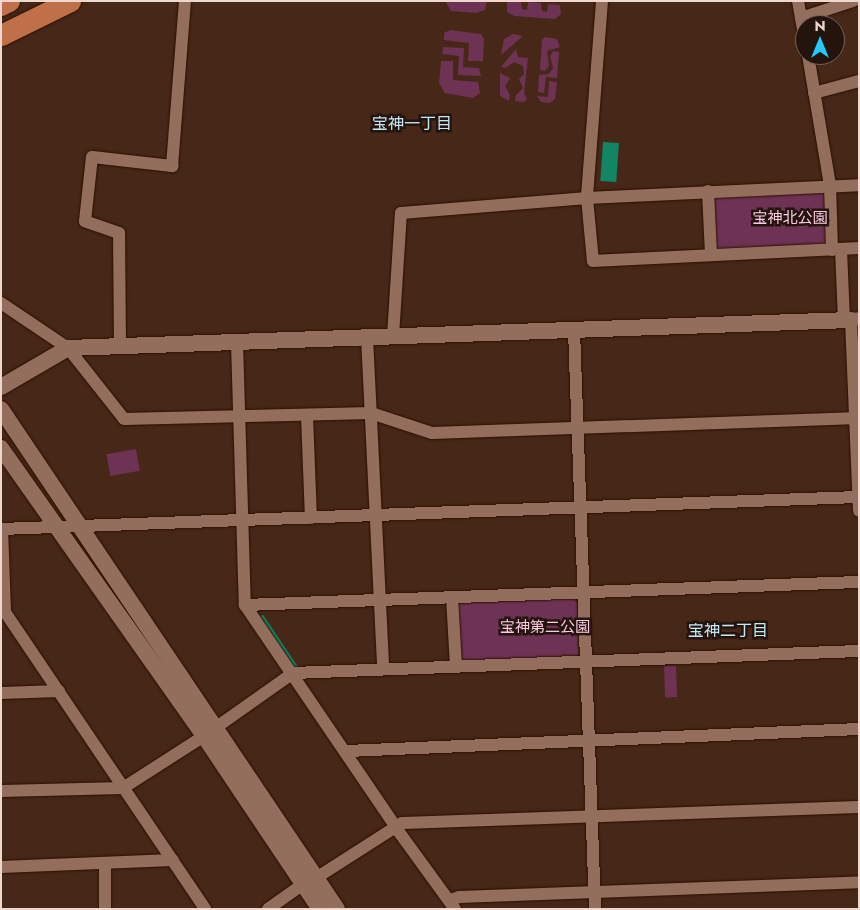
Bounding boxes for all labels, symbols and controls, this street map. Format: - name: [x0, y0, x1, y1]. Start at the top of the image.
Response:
- north arrow: [795, 15, 845, 65]
- text: N: [814, 16, 826, 36]
- district label: 宝神一丁目: [372, 114, 452, 134]
- park label: 宝神北公園: [753, 210, 827, 228]
- park label: 宝神第二公園: [500, 619, 590, 637]
- district label: 宝神二丁目: [688, 621, 768, 641]

